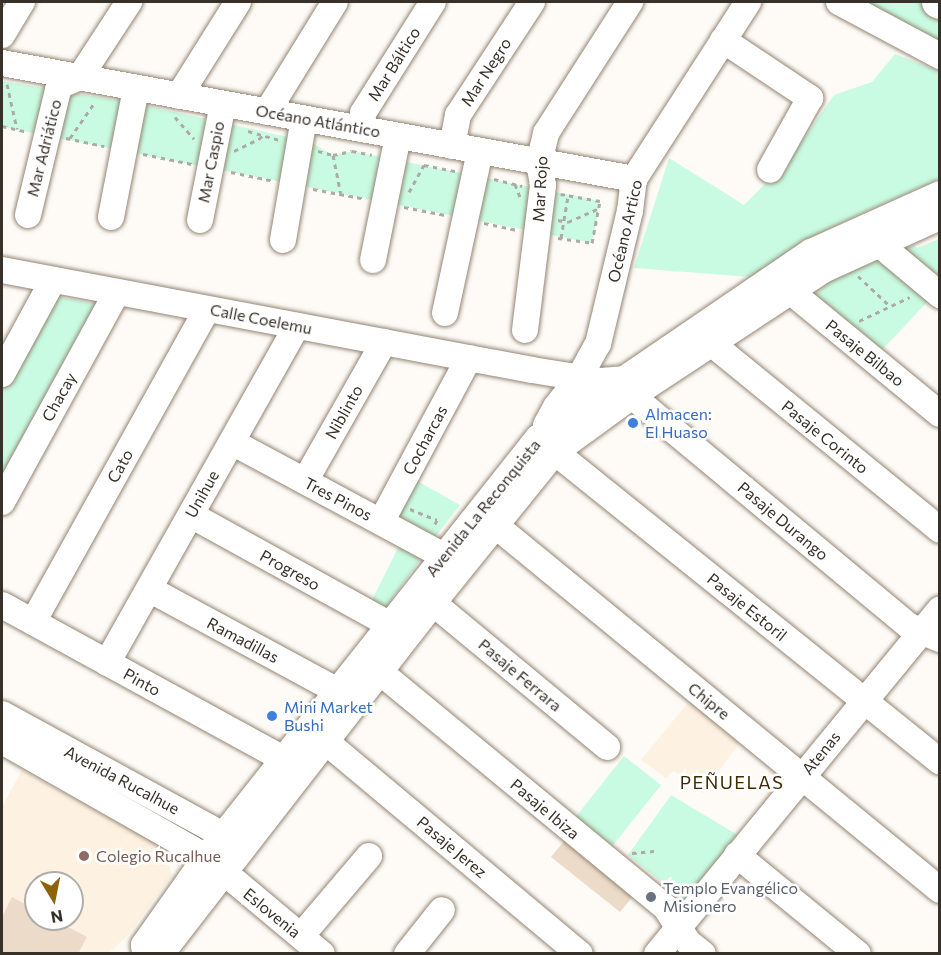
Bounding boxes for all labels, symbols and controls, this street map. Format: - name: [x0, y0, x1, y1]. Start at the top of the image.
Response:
- street label: Mar Báltico: [364, 23, 424, 105]
- street label: Mar Negro: [457, 34, 515, 110]
- street label: Mar Adriático: [23, 97, 65, 199]
- street label: Océano Atlántico: [254, 101, 382, 141]
- street label: Mar Caspio: [194, 120, 228, 204]
- street label: Mar Rojo: [529, 155, 551, 223]
- street label: Océano Artico: [604, 178, 646, 284]
- street label: Calle Coelemu: [208, 300, 314, 338]
- street label: Pasaje Bilbao: [822, 315, 908, 391]
- street label: Chacay: [38, 369, 80, 425]
- street label: Niblinto: [321, 382, 367, 442]
- street label: Pasaje Corinto: [778, 396, 872, 478]
- street label: Cocharcas: [399, 402, 451, 478]
- place label: Almacen: El Huaso: [645, 404, 712, 442]
- marker: Almacen: El Huaso: [626, 416, 640, 430]
- street label: Avenida La Reconquista: [422, 435, 544, 581]
- street label: Cato: [103, 446, 137, 486]
- street label: Unihue: [181, 467, 223, 521]
- street label: Tres Pinos: [301, 473, 375, 525]
- street label: Pasaje Durango: [734, 478, 832, 564]
- street label: Progreso: [257, 546, 323, 594]
- street label: Pasaje Estoril: [703, 569, 791, 645]
- street label: Ramadillas: [204, 613, 282, 667]
- street label: Pasaje Ferrara: [475, 635, 565, 715]
- street label: Pinto: [120, 664, 164, 700]
- street label: Chipre: [684, 678, 734, 724]
- place label: Mini Market Bushi: [284, 697, 373, 735]
- marker: Mini Market Bushi: [265, 709, 279, 723]
- street label: Atenas: [798, 727, 844, 779]
- street label: Avenida Rucalhue: [61, 742, 183, 818]
- district label: PEÑUELAS: [680, 771, 784, 793]
- street label: Pasaje Ibiza: [507, 775, 583, 843]
- street label: Pasaje Jerez: [413, 812, 491, 882]
- place label: Colegio Rucalhue: [96, 846, 221, 866]
- marker: Colegio Rucalhue: [77, 849, 91, 863]
- north arrow: [24, 871, 84, 931]
- place label: Templo Evangélico Misionero: [663, 878, 798, 916]
- street label: Eslovenia: [240, 884, 304, 942]
- marker: Templo Evangélico Misionero: [644, 890, 658, 904]
- text: N: [49, 907, 64, 928]

